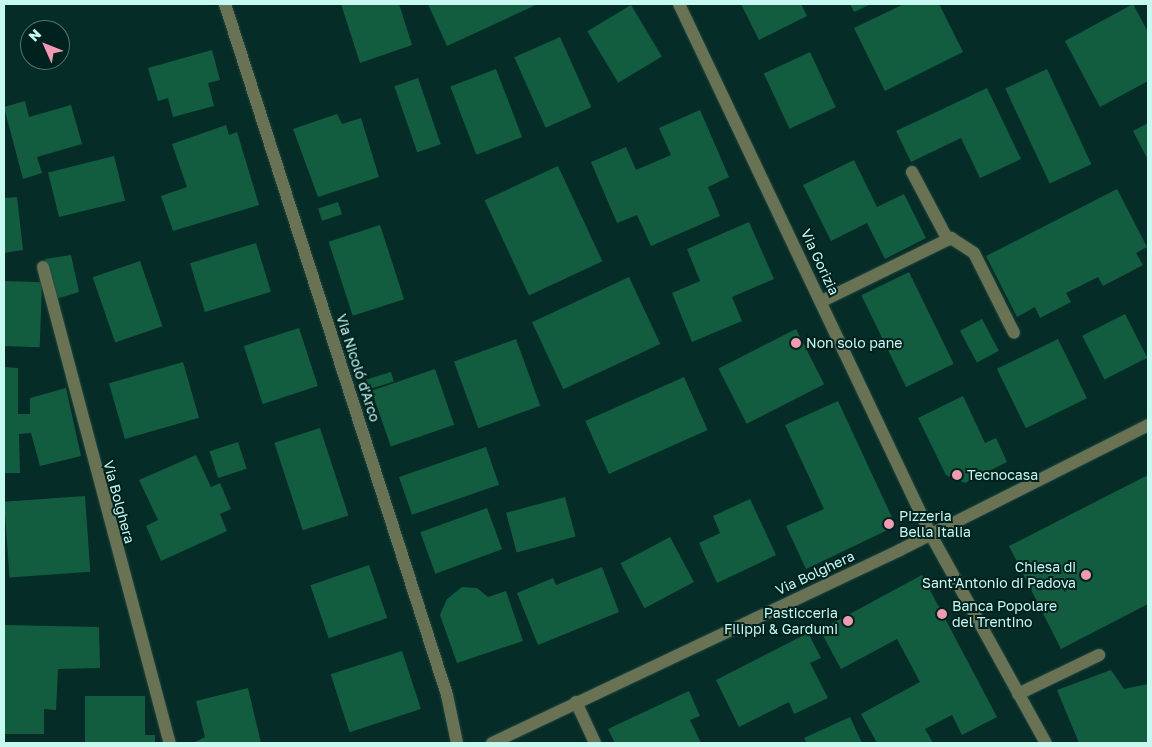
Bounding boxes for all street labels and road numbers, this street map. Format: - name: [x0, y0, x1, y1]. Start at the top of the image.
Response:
- street label: Via Gorizia: [797, 226, 843, 298]
- street label: Via Nicoló d'Arco: [333, 312, 383, 424]
- street label: Via Bolghera: [100, 459, 138, 545]
- street label: Via Bolghera: [773, 547, 857, 599]

